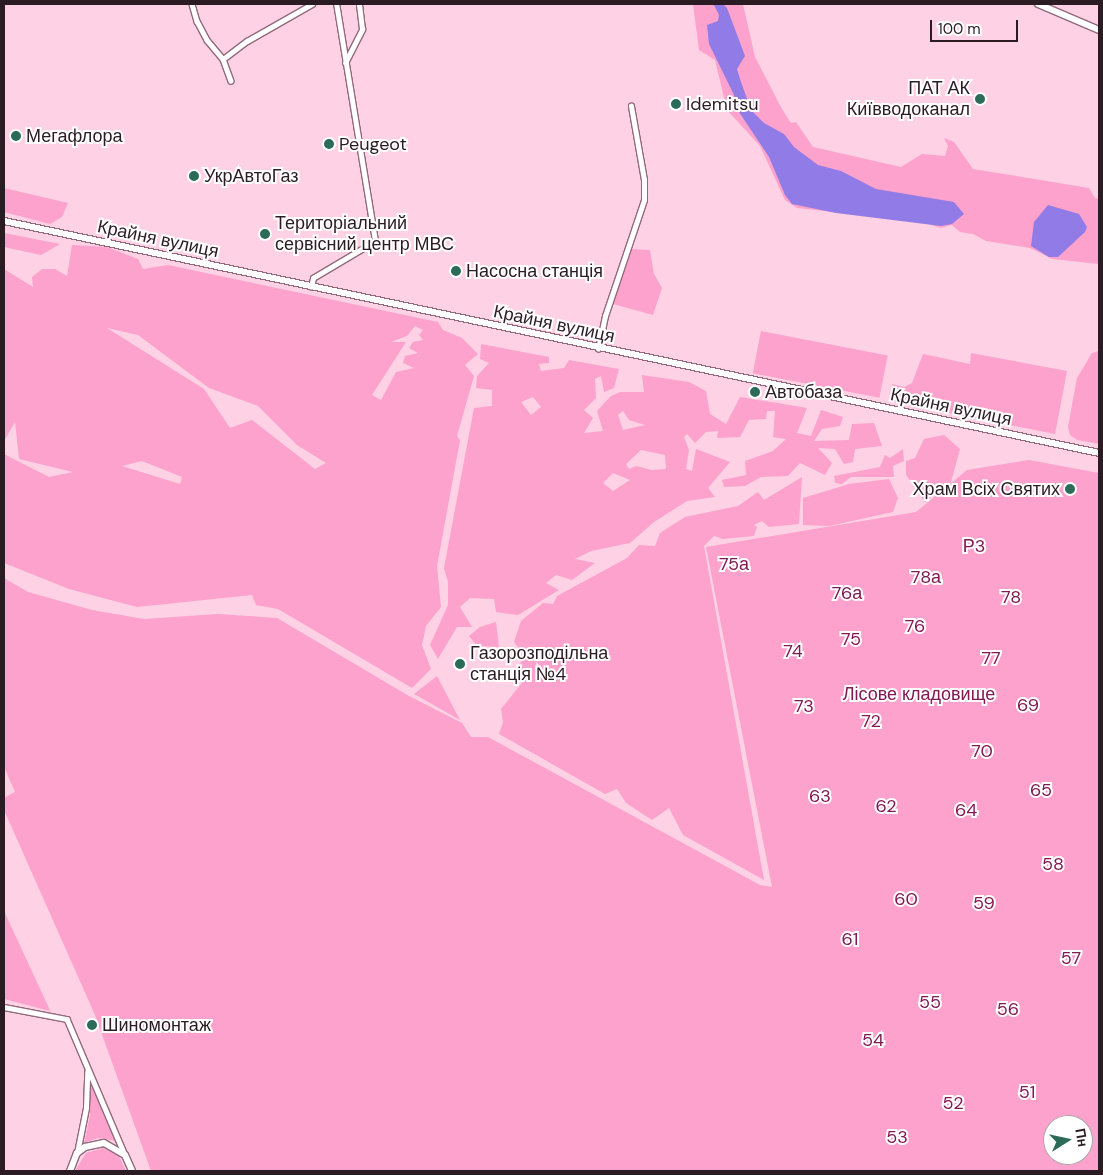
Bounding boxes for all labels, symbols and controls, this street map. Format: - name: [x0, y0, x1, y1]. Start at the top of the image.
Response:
- scale bar: [933, 10, 1020, 42]
- text: 100 m: [938, 19, 981, 39]
- place label: ПАТ АК Київводоканал: [847, 78, 970, 120]
- place label: Idemitsu: [686, 93, 758, 115]
- marker: ПАТ АК Київводоканал: [974, 93, 986, 105]
- marker: Idemitsu: [670, 98, 682, 110]
- place label: Мегафлора: [26, 125, 123, 147]
- marker: Мегафлора: [10, 130, 22, 142]
- place label: Peugeot: [339, 133, 407, 155]
- marker: Peugeot: [323, 138, 335, 150]
- place label: УкрАвтоГаз: [204, 165, 299, 187]
- marker: УкрАвтоГаз: [188, 170, 200, 182]
- place label: Територіальний сервісний центр МВС: [275, 213, 454, 255]
- street label: Крайня вулиця: [95, 216, 221, 262]
- marker: Територіальний сервісний центр МВС: [259, 228, 271, 240]
- place label: Насосна станція: [466, 260, 603, 282]
- marker: Насосна станція: [450, 265, 462, 277]
- street label: Крайня вулиця: [491, 301, 617, 347]
- place label: Автобаза: [765, 381, 842, 403]
- street label: Крайня вулиця: [888, 384, 1014, 430]
- marker: Автобаза: [749, 386, 761, 398]
- place label: Храм Всіх Святих: [913, 478, 1060, 500]
- marker: Храм Всіх Святих: [1064, 483, 1076, 495]
- park label: Р3: [963, 535, 985, 557]
- park label: 75а: [719, 553, 749, 575]
- park label: 78а: [911, 566, 941, 588]
- park label: 76а: [832, 582, 862, 604]
- park label: 78: [1001, 586, 1021, 608]
- park label: 76: [905, 615, 925, 637]
- park label: 75: [841, 628, 861, 650]
- park label: 74: [783, 640, 803, 662]
- place label: Газорозподільна станція №4: [470, 643, 608, 686]
- park label: 77: [981, 647, 1001, 669]
- marker: Газорозподільна станція №4: [454, 658, 466, 670]
- park label: Лісове кладовище: [843, 683, 995, 705]
- park label: 69: [1017, 694, 1039, 716]
- park label: 73: [794, 695, 814, 717]
- park label: 72: [861, 710, 881, 732]
- park label: 70: [971, 740, 993, 762]
- park label: 65: [1030, 779, 1052, 801]
- park label: 63: [809, 785, 831, 807]
- park label: 62: [875, 795, 897, 817]
- park label: 64: [955, 799, 977, 821]
- park label: 58: [1042, 853, 1064, 875]
- park label: 60: [894, 888, 918, 910]
- park label: 59: [973, 892, 995, 914]
- park label: 61: [842, 928, 858, 950]
- park label: 57: [1061, 947, 1081, 969]
- park label: 55: [919, 991, 941, 1013]
- park label: 56: [997, 998, 1019, 1020]
- place label: Шиномонтаж: [102, 1014, 211, 1036]
- marker: Шиномонтаж: [86, 1019, 98, 1031]
- park label: 54: [862, 1029, 884, 1051]
- park label: 51: [1019, 1081, 1035, 1103]
- park label: 52: [942, 1092, 964, 1114]
- north arrow: [1043, 1115, 1093, 1165]
- park label: 53: [886, 1126, 908, 1148]
- text: Пн: [1071, 1127, 1092, 1148]

